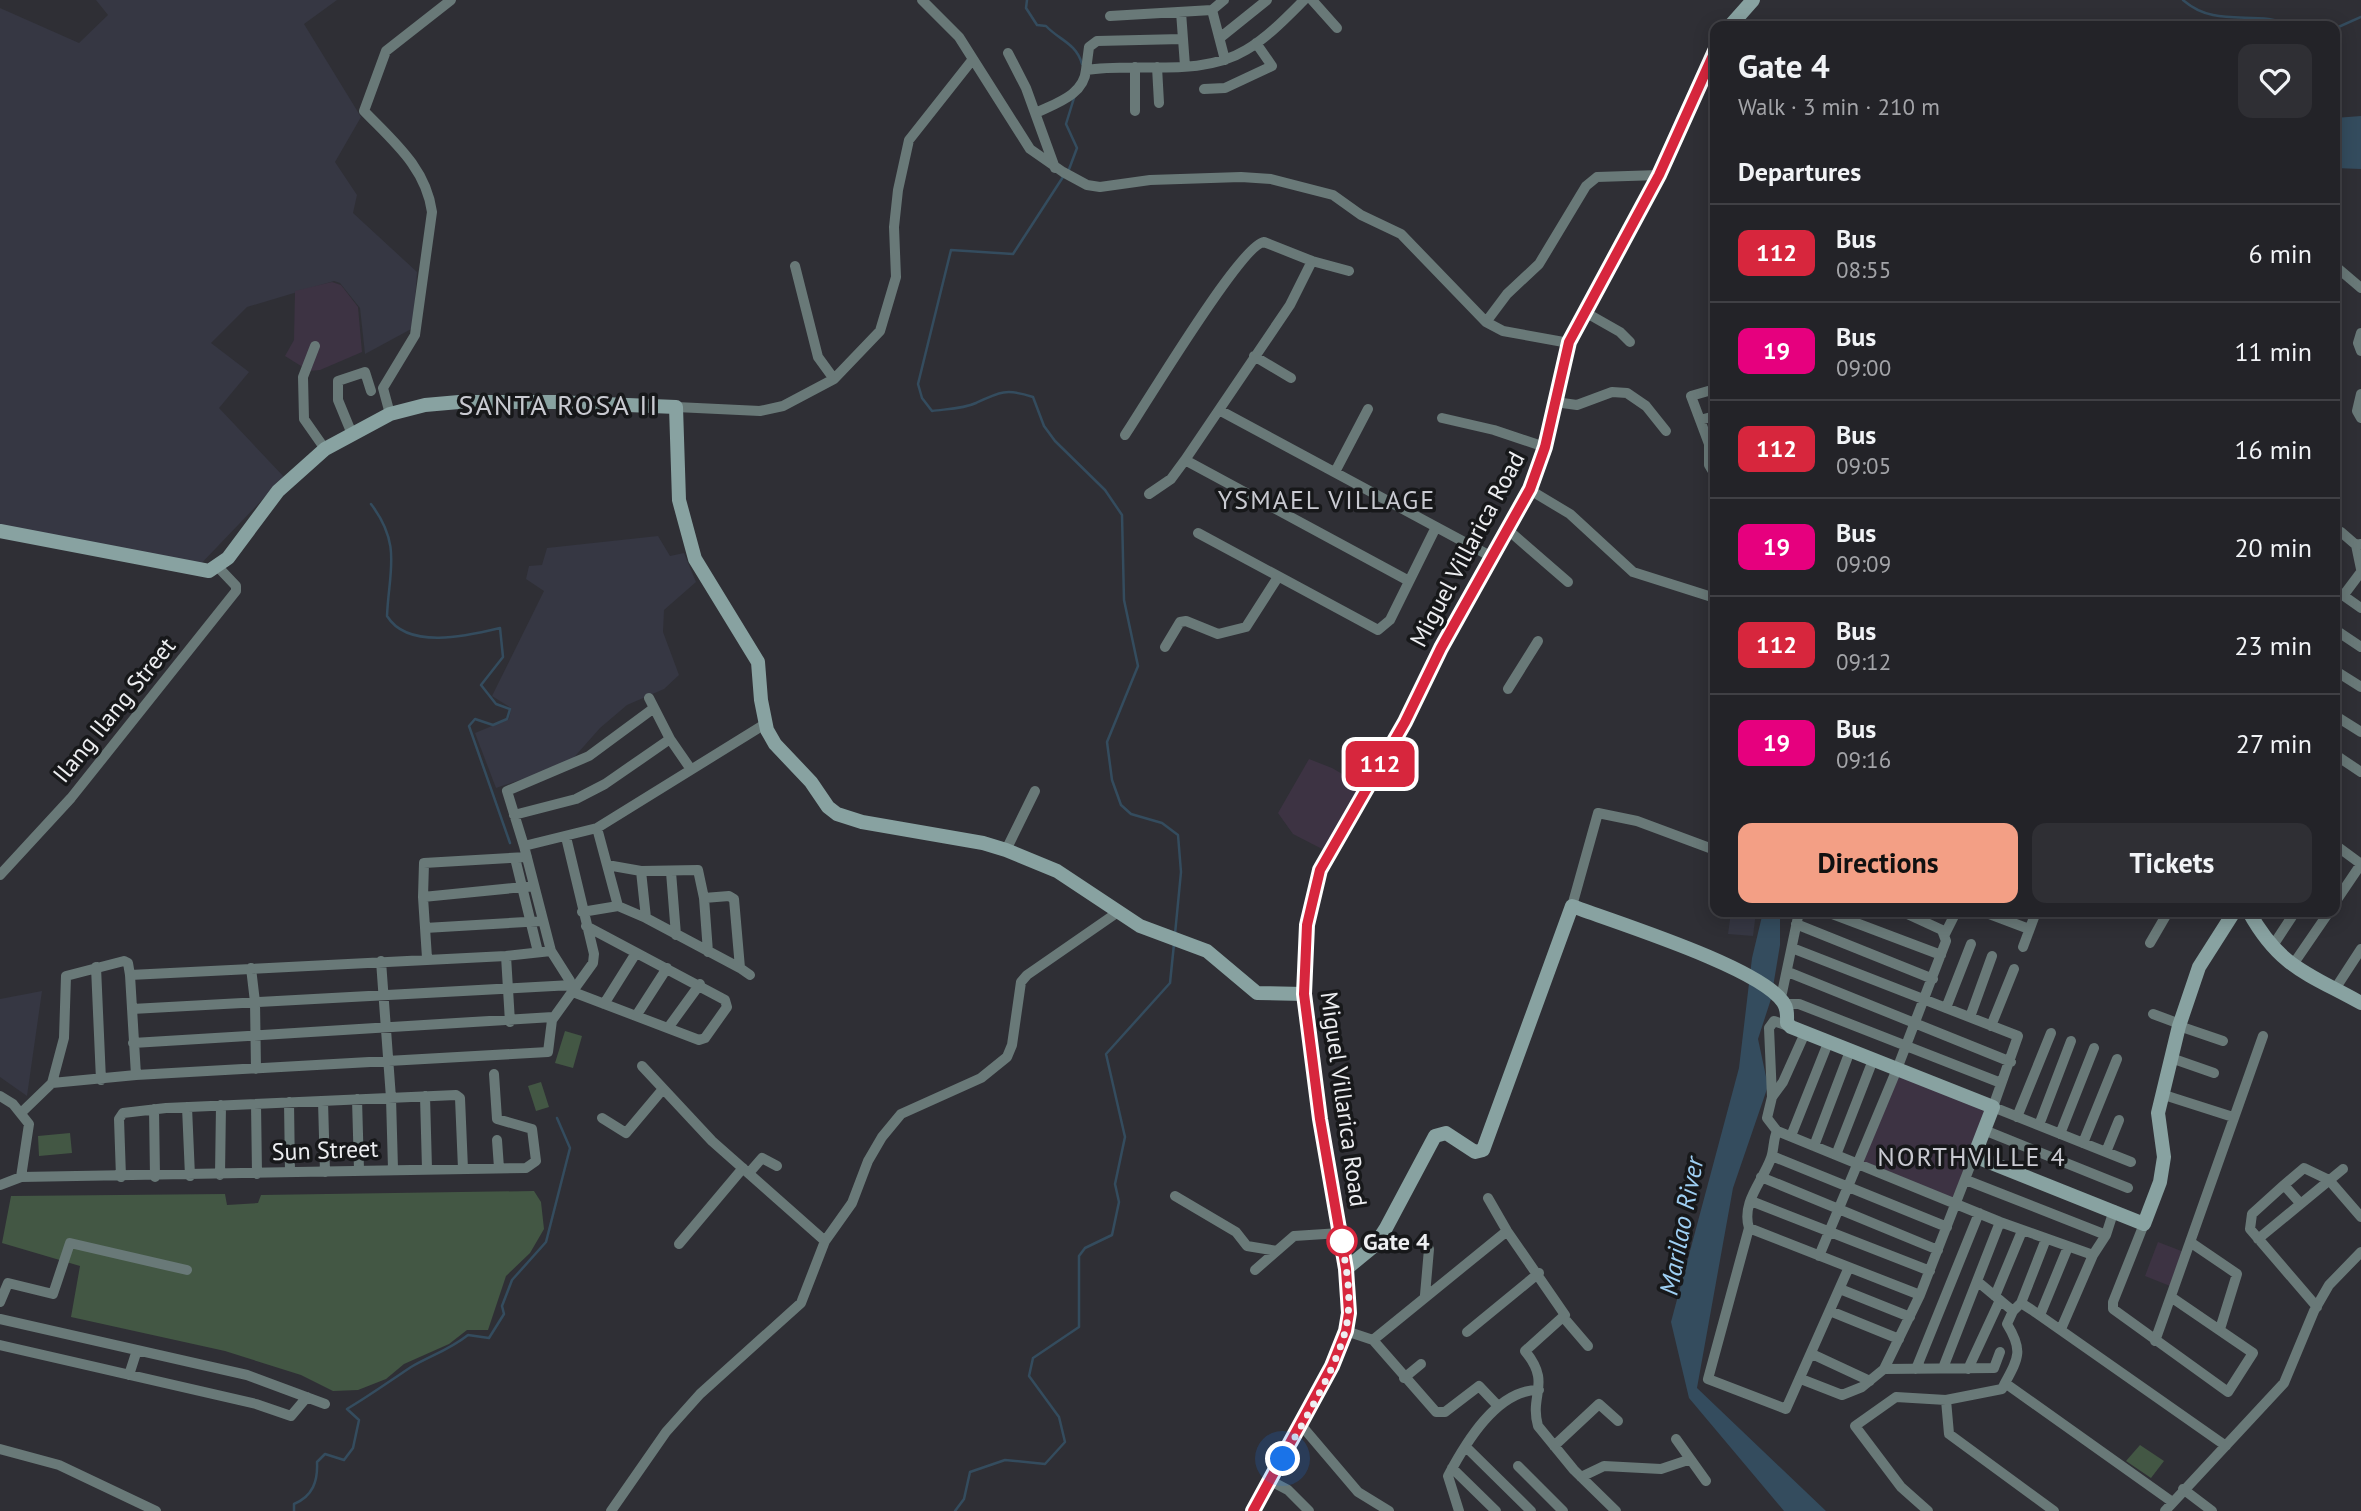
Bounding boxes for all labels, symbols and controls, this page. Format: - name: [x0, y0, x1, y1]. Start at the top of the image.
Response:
- text: Gate 4: [1738, 44, 1830, 87]
- button: heart: [2238, 44, 2312, 118]
- text: Walk · 3 min · 210 m: [1738, 92, 1940, 121]
- text: Departures: [1738, 155, 1861, 188]
- text: Bus: [1836, 222, 1876, 255]
- text: 112: [1756, 237, 1797, 268]
- text: 6 min: [2249, 237, 2312, 270]
- text: 08:55: [1836, 255, 1891, 284]
- text: Bus: [1836, 320, 1876, 353]
- text: 19: [1763, 335, 1790, 366]
- text: 11 min: [2234, 335, 2312, 368]
- text: 09:00: [1836, 353, 1891, 382]
- district label: SANTA ROSA II: [459, 386, 659, 423]
- text: Bus: [1836, 418, 1876, 451]
- text: 112: [1756, 433, 1797, 464]
- text: 16 min: [2234, 433, 2312, 466]
- street label: Miguel Villarica Road: [1402, 446, 1532, 652]
- text: 09:05: [1836, 451, 1891, 480]
- district label: YSMAEL VILLAGE: [1218, 483, 1436, 516]
- text: Bus: [1836, 516, 1876, 549]
- text: 19: [1763, 531, 1790, 562]
- text: 20 min: [2234, 531, 2312, 564]
- text: 09:09: [1836, 549, 1891, 578]
- text: Bus: [1836, 614, 1876, 647]
- text: 112: [1756, 629, 1797, 660]
- text: 23 min: [2234, 629, 2312, 662]
- street label: Ilang Ilang Street: [46, 631, 182, 789]
- text: 09:12: [1836, 647, 1891, 676]
- text: Bus: [1836, 712, 1876, 745]
- text: 19: [1763, 727, 1790, 758]
- text: 27 min: [2236, 727, 2312, 760]
- line badge: 112: [1340, 741, 1420, 787]
- text: 09:16: [1836, 745, 1891, 774]
- text: 112: [1360, 748, 1400, 779]
- button: Directions: [1738, 823, 2018, 903]
- button: Tickets: [2032, 823, 2312, 903]
- street label: Miguel Villarica Road: [1314, 990, 1374, 1208]
- street label: Sun Street: [271, 1133, 379, 1167]
- district label: NORTHVILLE 4: [1877, 1140, 2067, 1173]
- water label: Marilao River: [1651, 1153, 1711, 1298]
- marker: Gate 4: [1327, 1226, 1357, 1256]
- place label: Gate 4: [1363, 1226, 1430, 1257]
- your location: [1265, 1441, 1300, 1476]

